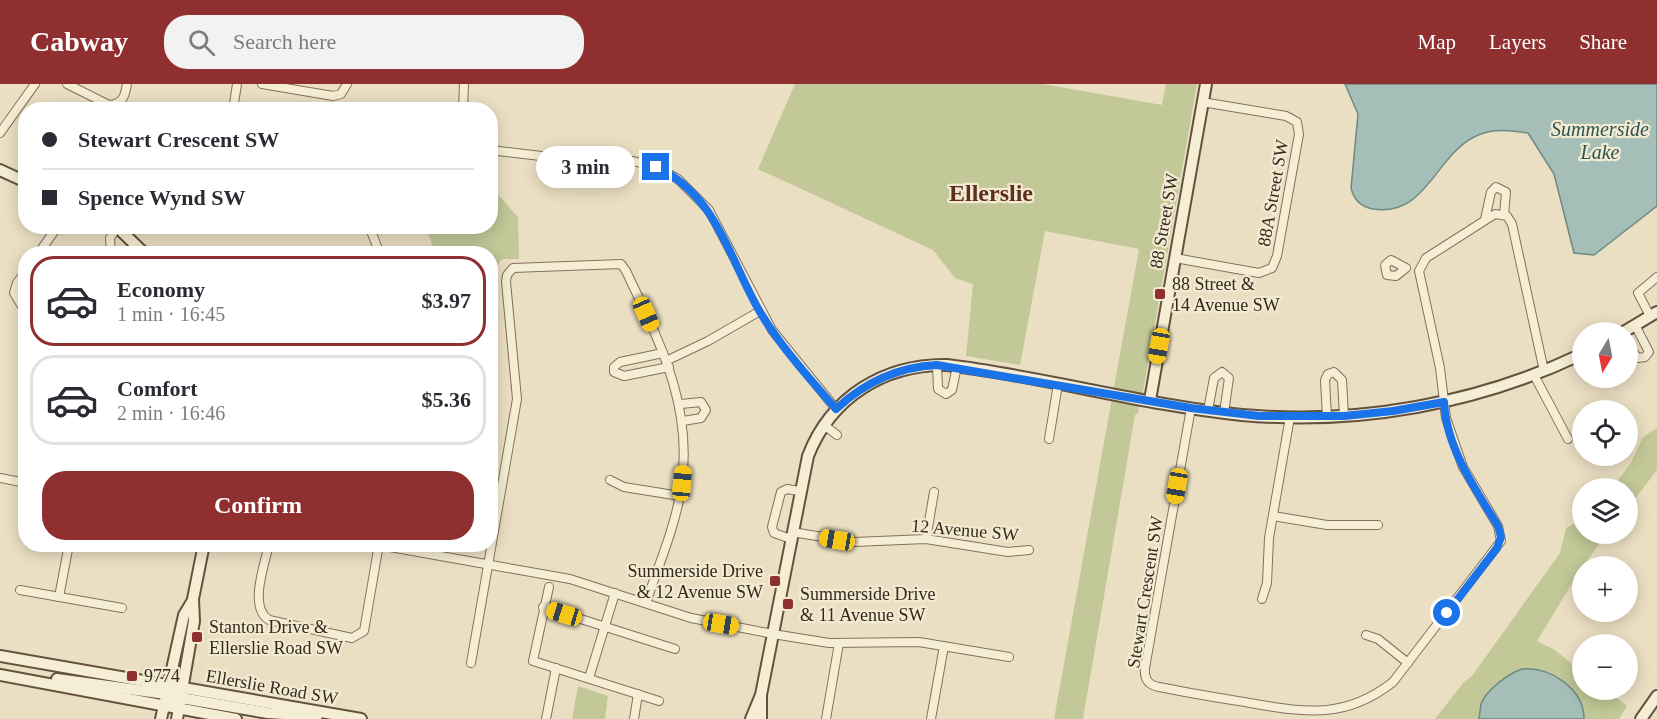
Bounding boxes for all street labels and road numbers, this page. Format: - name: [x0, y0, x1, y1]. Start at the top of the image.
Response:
- street label: 88A Street SW: [1254, 138, 1292, 248]
- street label: 88 Street SW: [1146, 172, 1182, 270]
- street label: Stewart Crescent SW: [1123, 514, 1167, 670]
- street label: 12 Avenue SW: [911, 515, 1019, 545]
- street label: Ellerslie Road SW: [204, 666, 340, 708]

